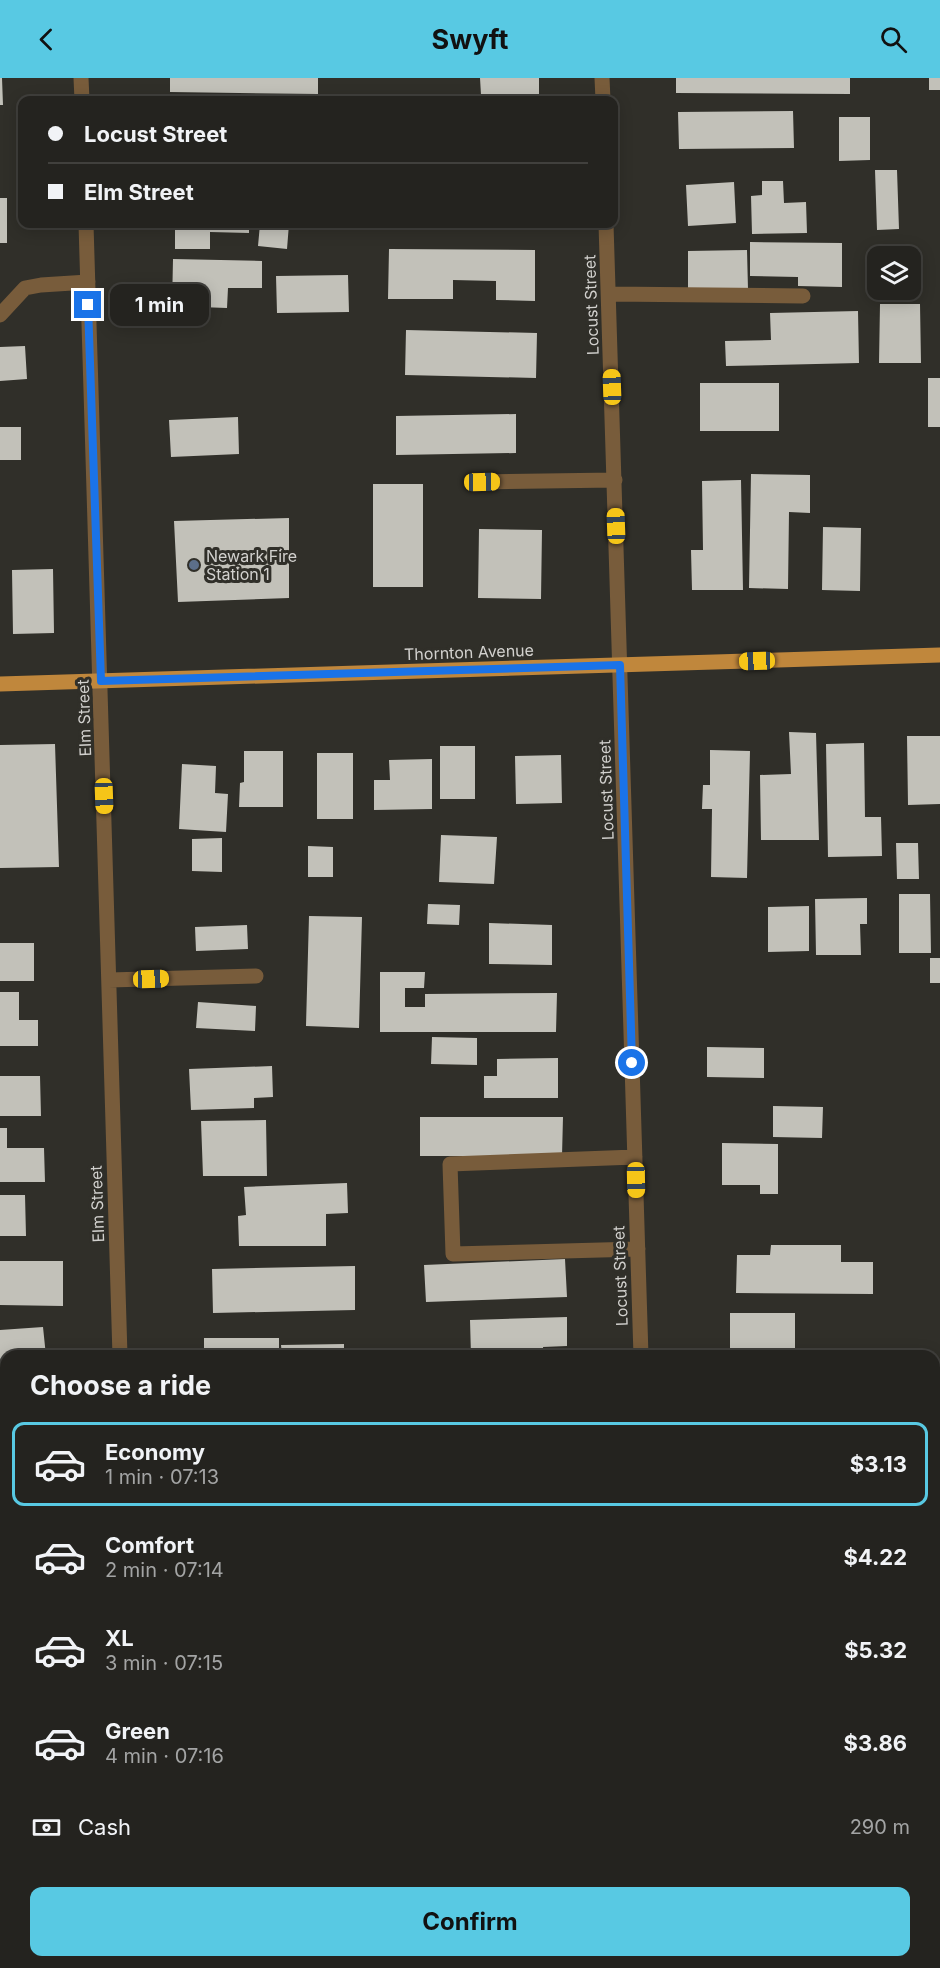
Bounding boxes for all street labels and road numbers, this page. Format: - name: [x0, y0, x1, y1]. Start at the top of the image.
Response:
- street label: Locust Street: [579, 254, 603, 356]
- street label: Thornton Avenue: [404, 640, 534, 664]
- street label: Elm Street: [73, 679, 95, 757]
- street label: Locust Street: [594, 739, 618, 841]
- street label: Elm Street: [86, 1165, 108, 1243]
- street label: Locust Street: [608, 1225, 632, 1327]

